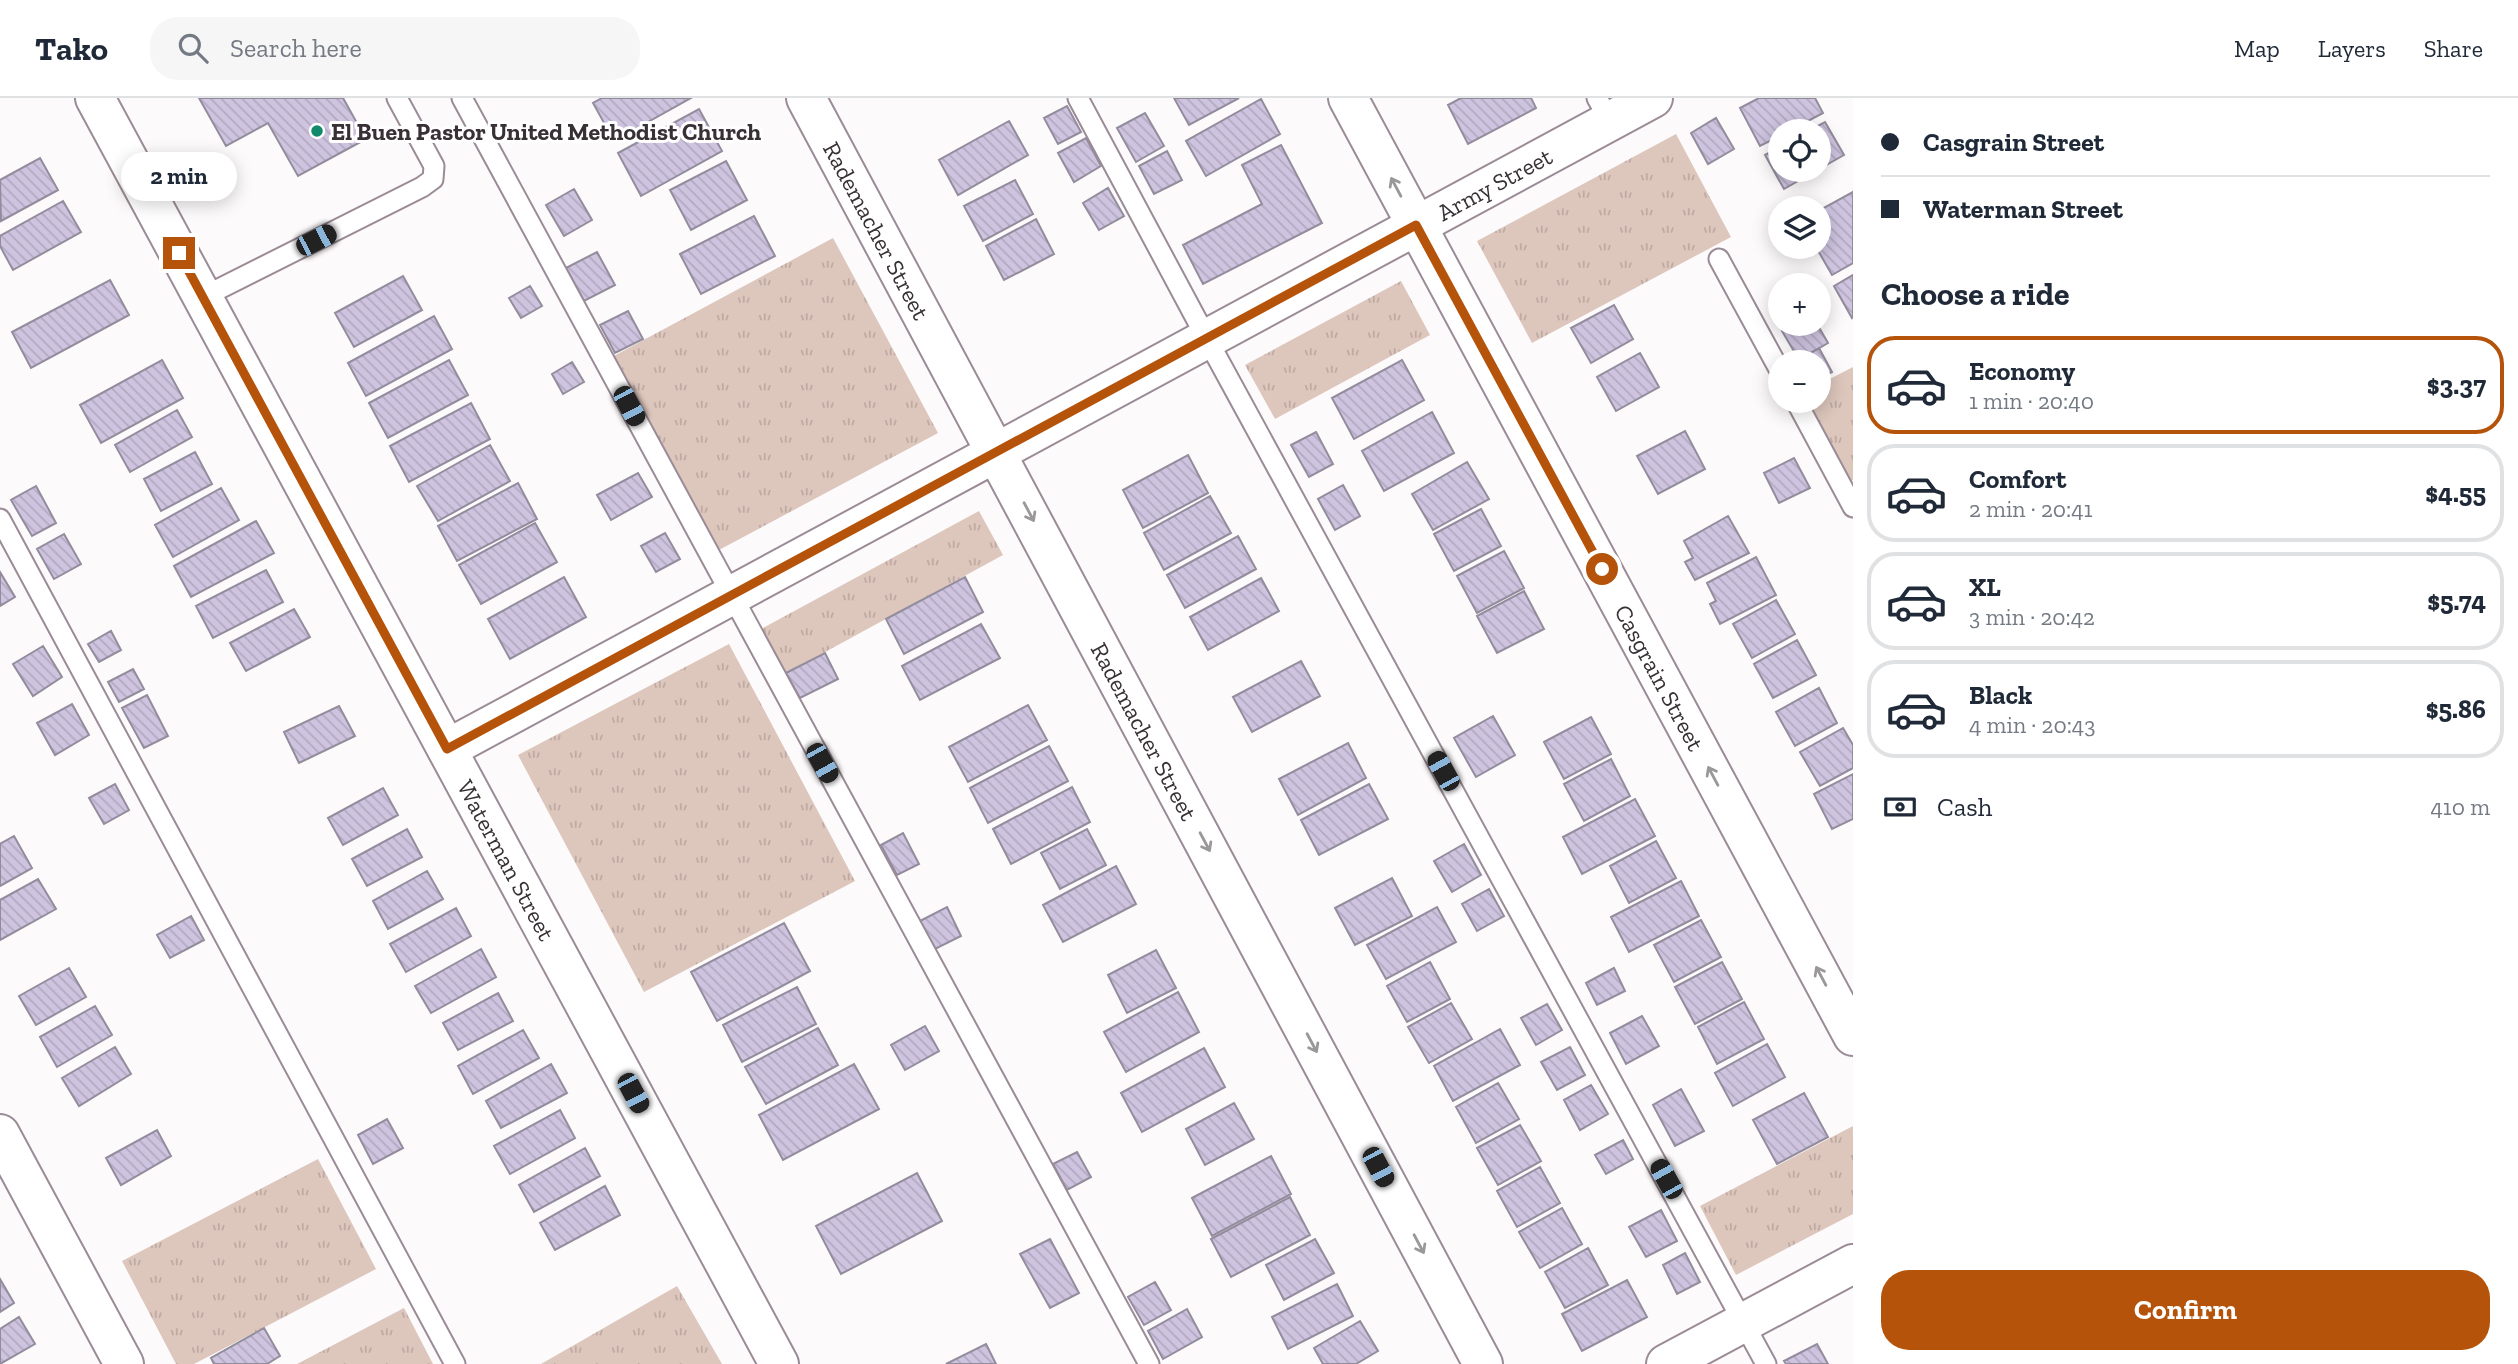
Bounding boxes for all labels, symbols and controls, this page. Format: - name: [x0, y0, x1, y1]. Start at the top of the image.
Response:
- search box: [150, 17, 640, 80]
- text: Tako: [35, 29, 108, 68]
- icon: search: [174, 29, 212, 67]
- text: Search here: [230, 32, 362, 64]
- text: Map: [2234, 34, 2280, 63]
- text: Layers: [2318, 34, 2386, 63]
- text: Share: [2424, 34, 2483, 63]
- place label: El Buen Pastor United Methodist Church: [331, 117, 761, 146]
- map controls: [1768, 119, 1831, 413]
- button: locate: [1768, 119, 1831, 182]
- marker: El Buen Pastor United Methodist Church: [309, 123, 325, 139]
- text: Casgrain Street: [1923, 126, 2104, 158]
- street label: Rademacher Street: [817, 136, 936, 324]
- street label: Army Street: [1432, 141, 1557, 226]
- callout: 2 min: [121, 152, 237, 200]
- text: 2 min: [150, 162, 208, 190]
- one-way arrow: [1389, 177, 1402, 198]
- text: Waterman Street: [1923, 193, 2123, 225]
- button: layers: [1768, 196, 1831, 259]
- car: [293, 221, 340, 259]
- route end: [163, 237, 195, 269]
- button: +: [1768, 273, 1831, 336]
- text: Choose a ride: [1881, 275, 2069, 313]
- button: −: [1768, 350, 1831, 413]
- icon: car: [1885, 354, 1948, 417]
- text: Economy: [1969, 355, 2075, 387]
- text: $3.37: [2427, 369, 2486, 401]
- car: [610, 383, 649, 429]
- text: 1 min · 20:40: [1969, 387, 2094, 415]
- icon: car: [1885, 462, 1948, 525]
- text: Comfort: [1969, 463, 2066, 495]
- text: $4.55: [2425, 477, 2486, 509]
- text: 2 min · 20:41: [1969, 495, 2093, 523]
- one-way arrow: [1023, 501, 1036, 522]
- route start: [1586, 553, 1618, 585]
- icon: car: [1885, 570, 1948, 633]
- text: XL: [1969, 571, 2001, 603]
- text: $5.74: [2427, 585, 2486, 617]
- street label: Casgrain Street: [1609, 599, 1711, 756]
- text: 3 min · 20:42: [1969, 603, 2095, 631]
- street label: Rademacher Street: [1085, 637, 1204, 825]
- icon: car: [1885, 678, 1948, 741]
- text: Black: [1969, 679, 2032, 711]
- text: $5.86: [2426, 693, 2486, 725]
- text: 4 min · 20:43: [1969, 711, 2095, 739]
- car: [803, 740, 842, 786]
- car: [1424, 748, 1463, 794]
- one-way arrow: [1706, 766, 1720, 786]
- street label: Waterman Street: [452, 775, 562, 945]
- icon: cash: [1881, 788, 1919, 826]
- text: Cash: [1937, 791, 1992, 823]
- text: 410 m: [2430, 793, 2490, 821]
- one-way arrow: [1199, 831, 1212, 852]
- one-way arrow: [1813, 966, 1827, 987]
- one-way arrow: [1306, 1032, 1319, 1053]
- car: [614, 1070, 653, 1116]
- car: [1359, 1144, 1398, 1190]
- car: [1647, 1156, 1686, 1202]
- one-way arrow: [1413, 1233, 1426, 1254]
- button: Confirm: [1881, 1270, 2490, 1350]

